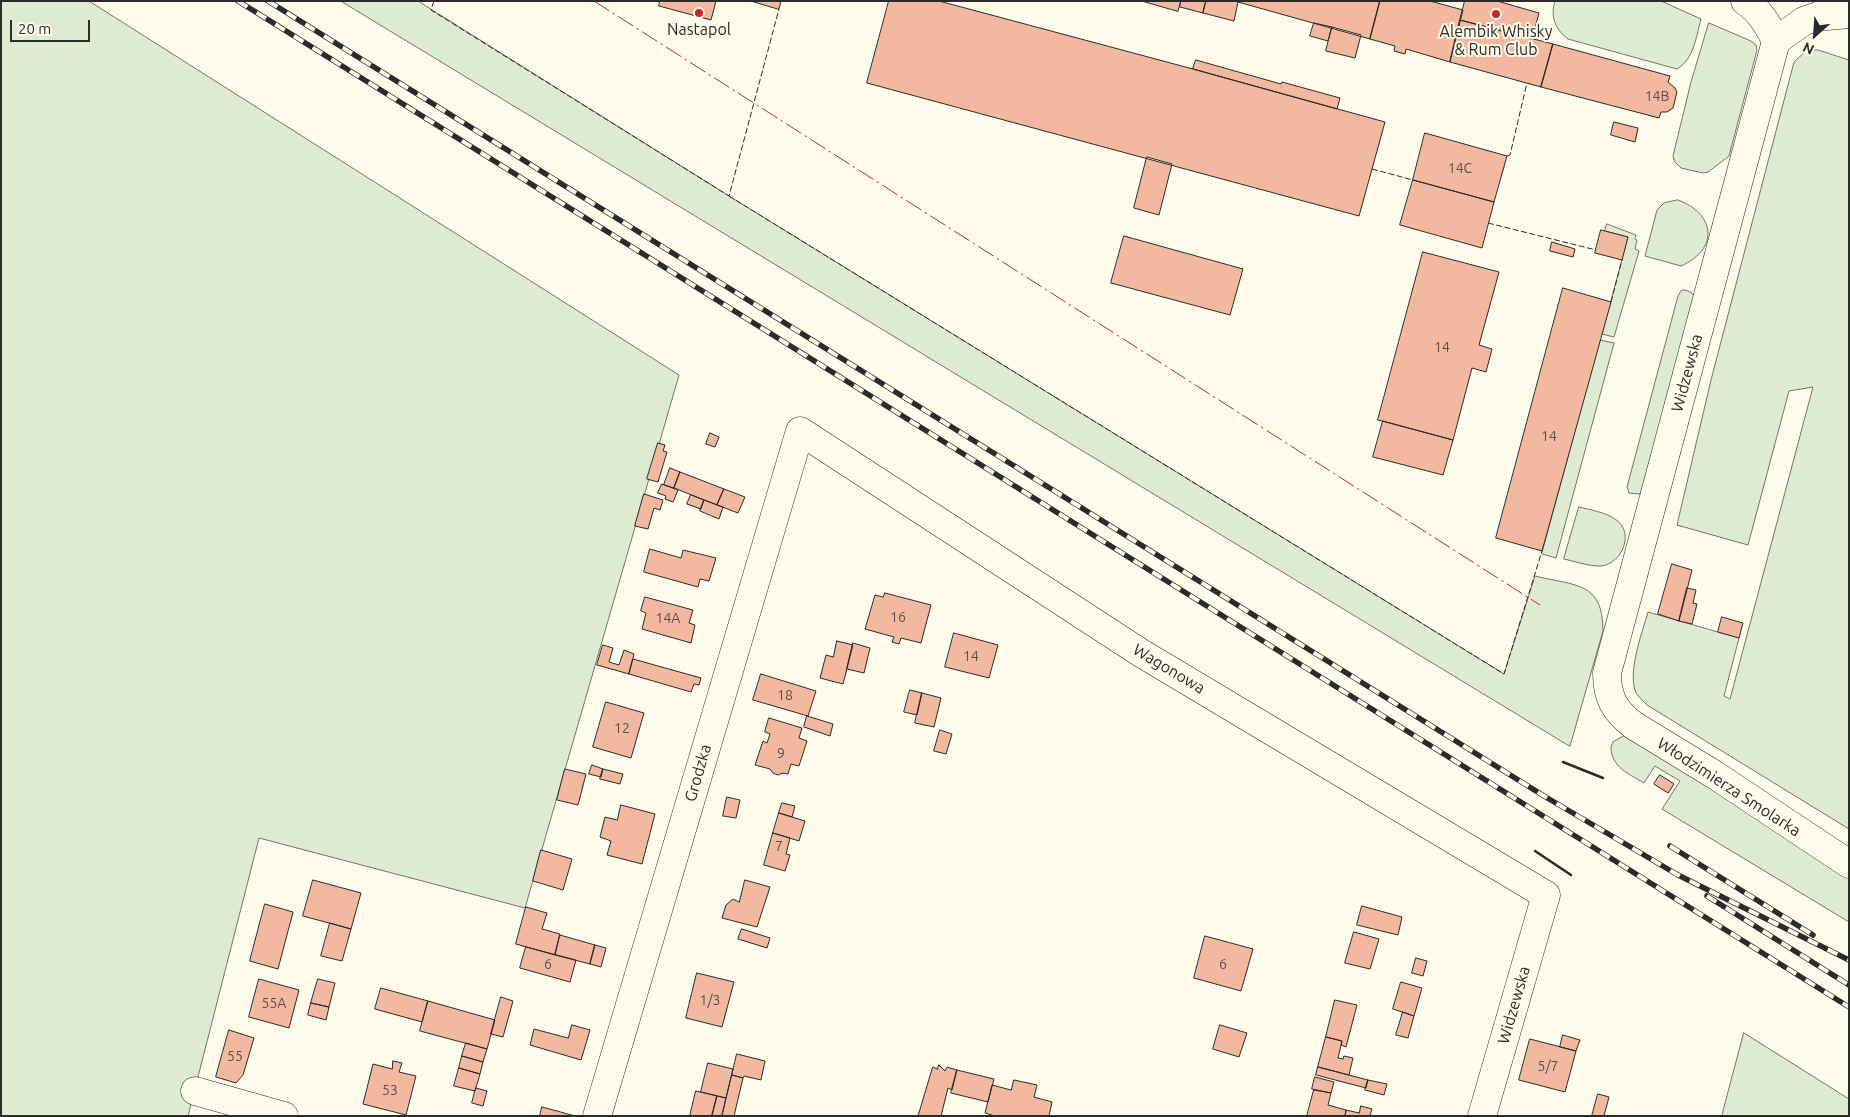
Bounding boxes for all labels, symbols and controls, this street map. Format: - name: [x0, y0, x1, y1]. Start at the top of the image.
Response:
- marker: Nastapol: [693, 7, 705, 19]
- marker: Alembik Whisky & Rum Club: [1490, 8, 1502, 20]
- scale bar: [12, 10, 92, 42]
- north arrow: [1790, 10, 1840, 60]
- text: 20 m: [18, 20, 51, 37]
- place label: Nastapol: [667, 20, 731, 40]
- place label: Alembik Whisky & Rum Club: [1440, 22, 1552, 60]
- text: N: [1800, 39, 1817, 58]
- house number: 14B: [1645, 88, 1669, 104]
- house number: 14C: [1448, 160, 1472, 176]
- street label: Widzewska: [1667, 332, 1707, 414]
- house number: 14: [1434, 339, 1450, 355]
- house number: 14: [1541, 428, 1557, 444]
- house number: 16: [890, 609, 906, 625]
- house number: 14A: [656, 610, 680, 626]
- street label: Wagonowa: [1130, 640, 1208, 698]
- house number: 14: [963, 648, 979, 664]
- house number: 18: [777, 687, 793, 703]
- house number: 12: [614, 720, 630, 736]
- street label: Włodzimierza Smolarka: [1654, 733, 1804, 841]
- street label: Grodzka: [681, 742, 715, 804]
- house number: 9: [777, 745, 785, 761]
- house number: 7: [775, 838, 783, 854]
- house number: 6: [544, 956, 552, 972]
- house number: 6: [1219, 956, 1227, 972]
- street label: Widzewska: [1494, 964, 1534, 1046]
- house number: 1/3: [700, 992, 720, 1008]
- house number: 55A: [262, 995, 286, 1011]
- house number: 55: [227, 1048, 243, 1064]
- house number: 5/7: [1538, 1058, 1558, 1074]
- house number: 53: [382, 1082, 398, 1098]

